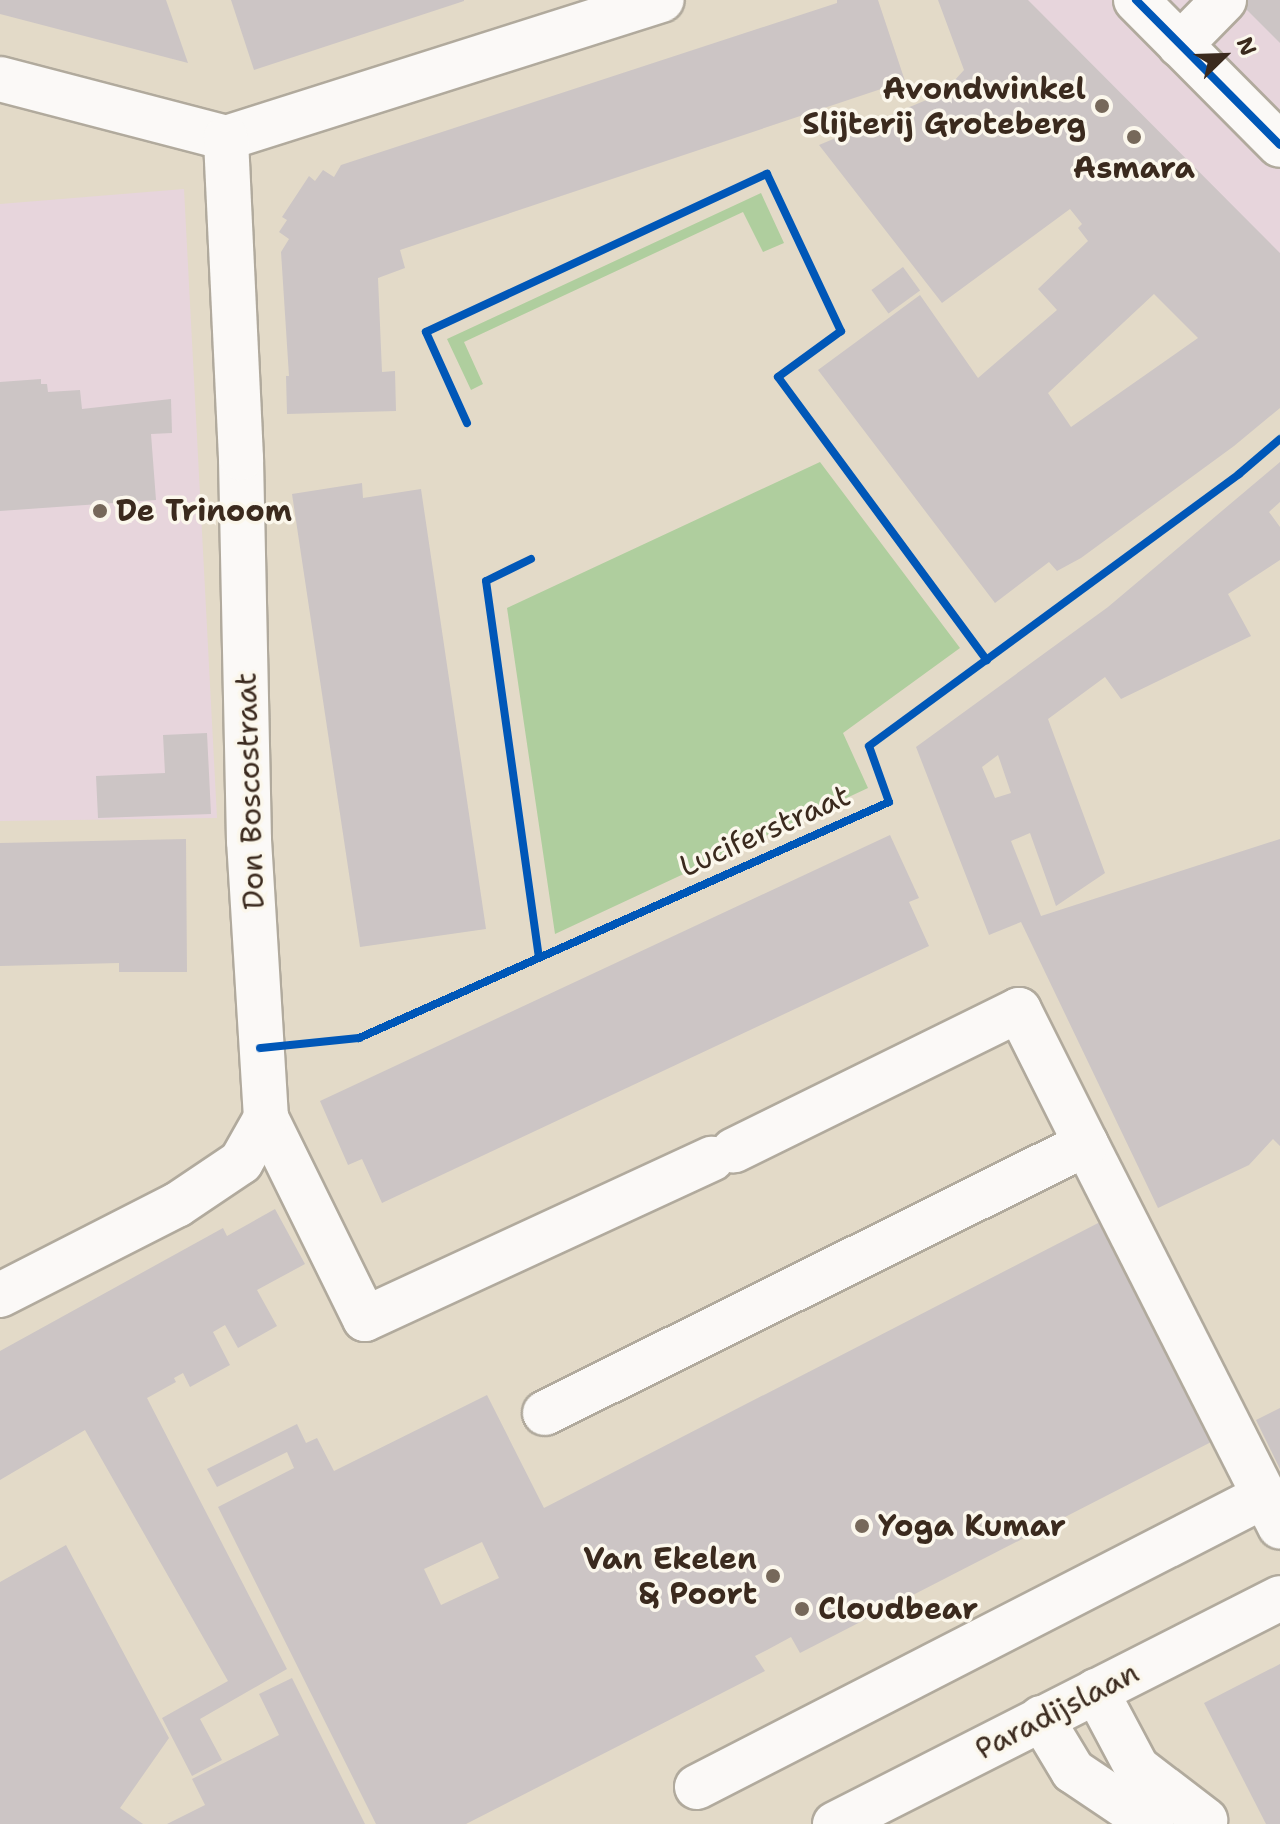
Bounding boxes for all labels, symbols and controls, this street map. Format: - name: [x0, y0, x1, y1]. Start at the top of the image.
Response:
- north arrow: [1184, 16, 1264, 96]
- text: N: [1230, 33, 1263, 60]
- place label: Avondwinkel Slijterij Groteberg: [802, 71, 1086, 142]
- marker: Avondwinkel Slijterij Groteberg: [1093, 97, 1111, 115]
- marker: Asmara: [1125, 128, 1143, 146]
- place label: Asmara: [1073, 150, 1195, 186]
- place label: De Trinoom: [116, 493, 292, 529]
- marker: De Trinoom: [91, 502, 109, 520]
- street label: Don Boscostraat: [228, 672, 272, 910]
- street label: Luciferstraat: [674, 777, 856, 885]
- place label: Yoga Kumar: [878, 1508, 1066, 1544]
- marker: Yoga Kumar: [853, 1517, 871, 1535]
- place label: Van Ekelen & Poort: [583, 1541, 757, 1612]
- marker: Van Ekelen & Poort: [764, 1567, 782, 1585]
- place label: Cloudbear: [818, 1591, 978, 1627]
- marker: Cloudbear: [793, 1600, 811, 1618]
- street label: Paradijslaan: [969, 1654, 1145, 1768]

